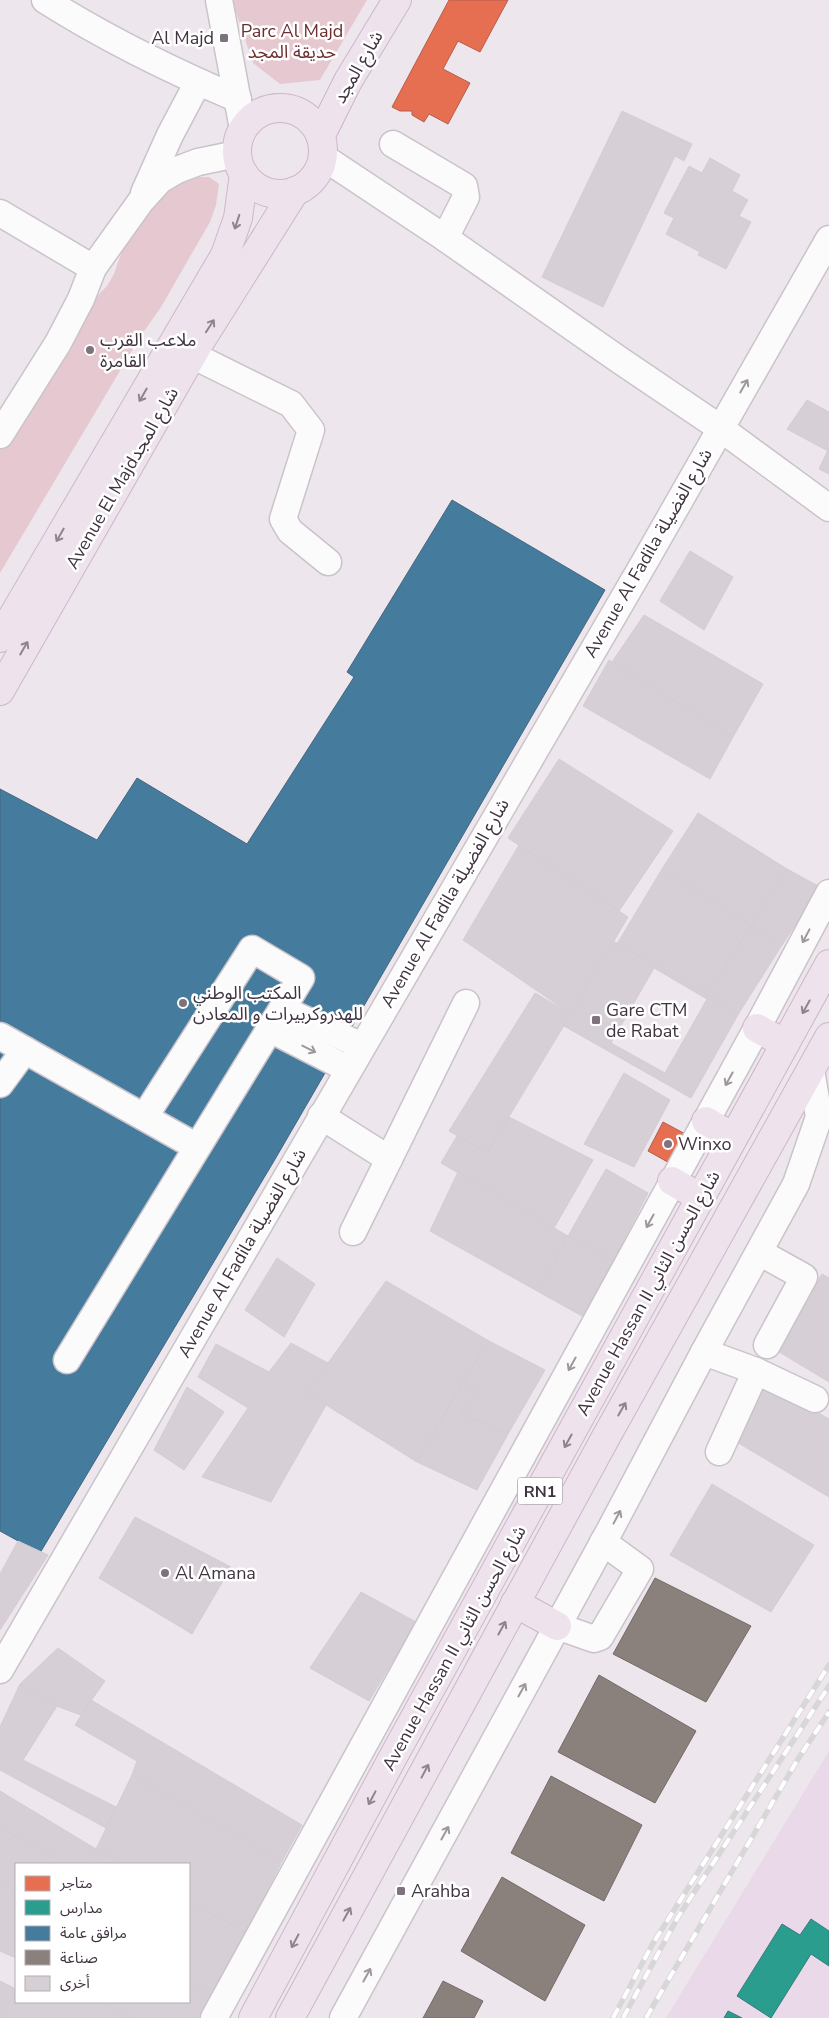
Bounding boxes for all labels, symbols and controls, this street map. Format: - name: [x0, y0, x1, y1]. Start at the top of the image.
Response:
- park label: Parc Al Majd حديقة المجد: [241, 19, 343, 64]
- place label: Al Majd: [151, 26, 214, 50]
- street label: شارع المجد: [328, 26, 390, 109]
- marker: Al Majd: [218, 32, 230, 44]
- one-way arrow: [231, 213, 241, 229]
- one-way arrow: [206, 319, 216, 333]
- place label: ملاعب القرب القامرة: [100, 328, 196, 373]
- marker: ملاعب القرب القامرة: [84, 344, 96, 356]
- one-way arrow: [740, 379, 750, 393]
- street label: Avenue El Majdشارع المجد: [60, 383, 186, 574]
- one-way arrow: [137, 387, 147, 401]
- street label: Avenue Al Fadila شارع الفضيلة: [578, 444, 720, 663]
- one-way arrow: [55, 527, 65, 541]
- one-way arrow: [20, 642, 30, 656]
- street label: Avenue Al Fadila شارع الفضيلة: [375, 794, 517, 1013]
- one-way arrow: [801, 929, 811, 944]
- place label: المكتب الوطني للهدروكربيرات و المعادن: [193, 981, 363, 1026]
- marker: المكتب الوطني للهدروكربيرات و المعادن: [177, 997, 189, 1009]
- place label: Gare CTM de Rabat: [606, 998, 687, 1043]
- one-way arrow: [801, 999, 810, 1014]
- marker: Gare CTM de Rabat: [590, 1014, 602, 1026]
- one-way arrow: [301, 1045, 316, 1054]
- one-way arrow: [724, 1072, 734, 1087]
- place label: Winxo: [678, 1132, 731, 1156]
- marker: Winxo: [662, 1138, 674, 1150]
- street label: Avenue Al Fadila شارع الفضيلة: [172, 1144, 314, 1363]
- street label: Avenue Hassan II شارع الحسن الثاني: [570, 1166, 727, 1421]
- one-way arrow: [645, 1214, 655, 1229]
- one-way arrow: [567, 1356, 576, 1371]
- one-way arrow: [617, 1401, 627, 1416]
- one-way arrow: [562, 1433, 572, 1448]
- road number: RN1: [518, 1478, 562, 1504]
- one-way arrow: [612, 1509, 622, 1524]
- street label: Avenue Hassan II شارع الحسن الثاني: [376, 1521, 533, 1776]
- place label: Al Amana: [175, 1561, 256, 1585]
- marker: Al Amana: [159, 1567, 171, 1579]
- one-way arrow: [498, 1621, 507, 1636]
- one-way arrow: [518, 1683, 528, 1698]
- one-way arrow: [420, 1764, 430, 1779]
- one-way arrow: [366, 1791, 376, 1805]
- one-way arrow: [440, 1825, 450, 1840]
- legend: [15, 1863, 190, 2003]
- text: متاجر: [59, 1873, 93, 1893]
- place label: Arahba: [411, 1879, 470, 1903]
- marker: Arahba: [395, 1885, 407, 1897]
- text: مدارس: [60, 1898, 103, 1918]
- one-way arrow: [343, 1907, 353, 1922]
- text: مرافق عامة: [60, 1923, 127, 1943]
- one-way arrow: [289, 1934, 299, 1948]
- text: صناعة: [60, 1948, 98, 1968]
- one-way arrow: [362, 1968, 372, 1983]
- text: أخرى: [60, 1973, 90, 1993]

